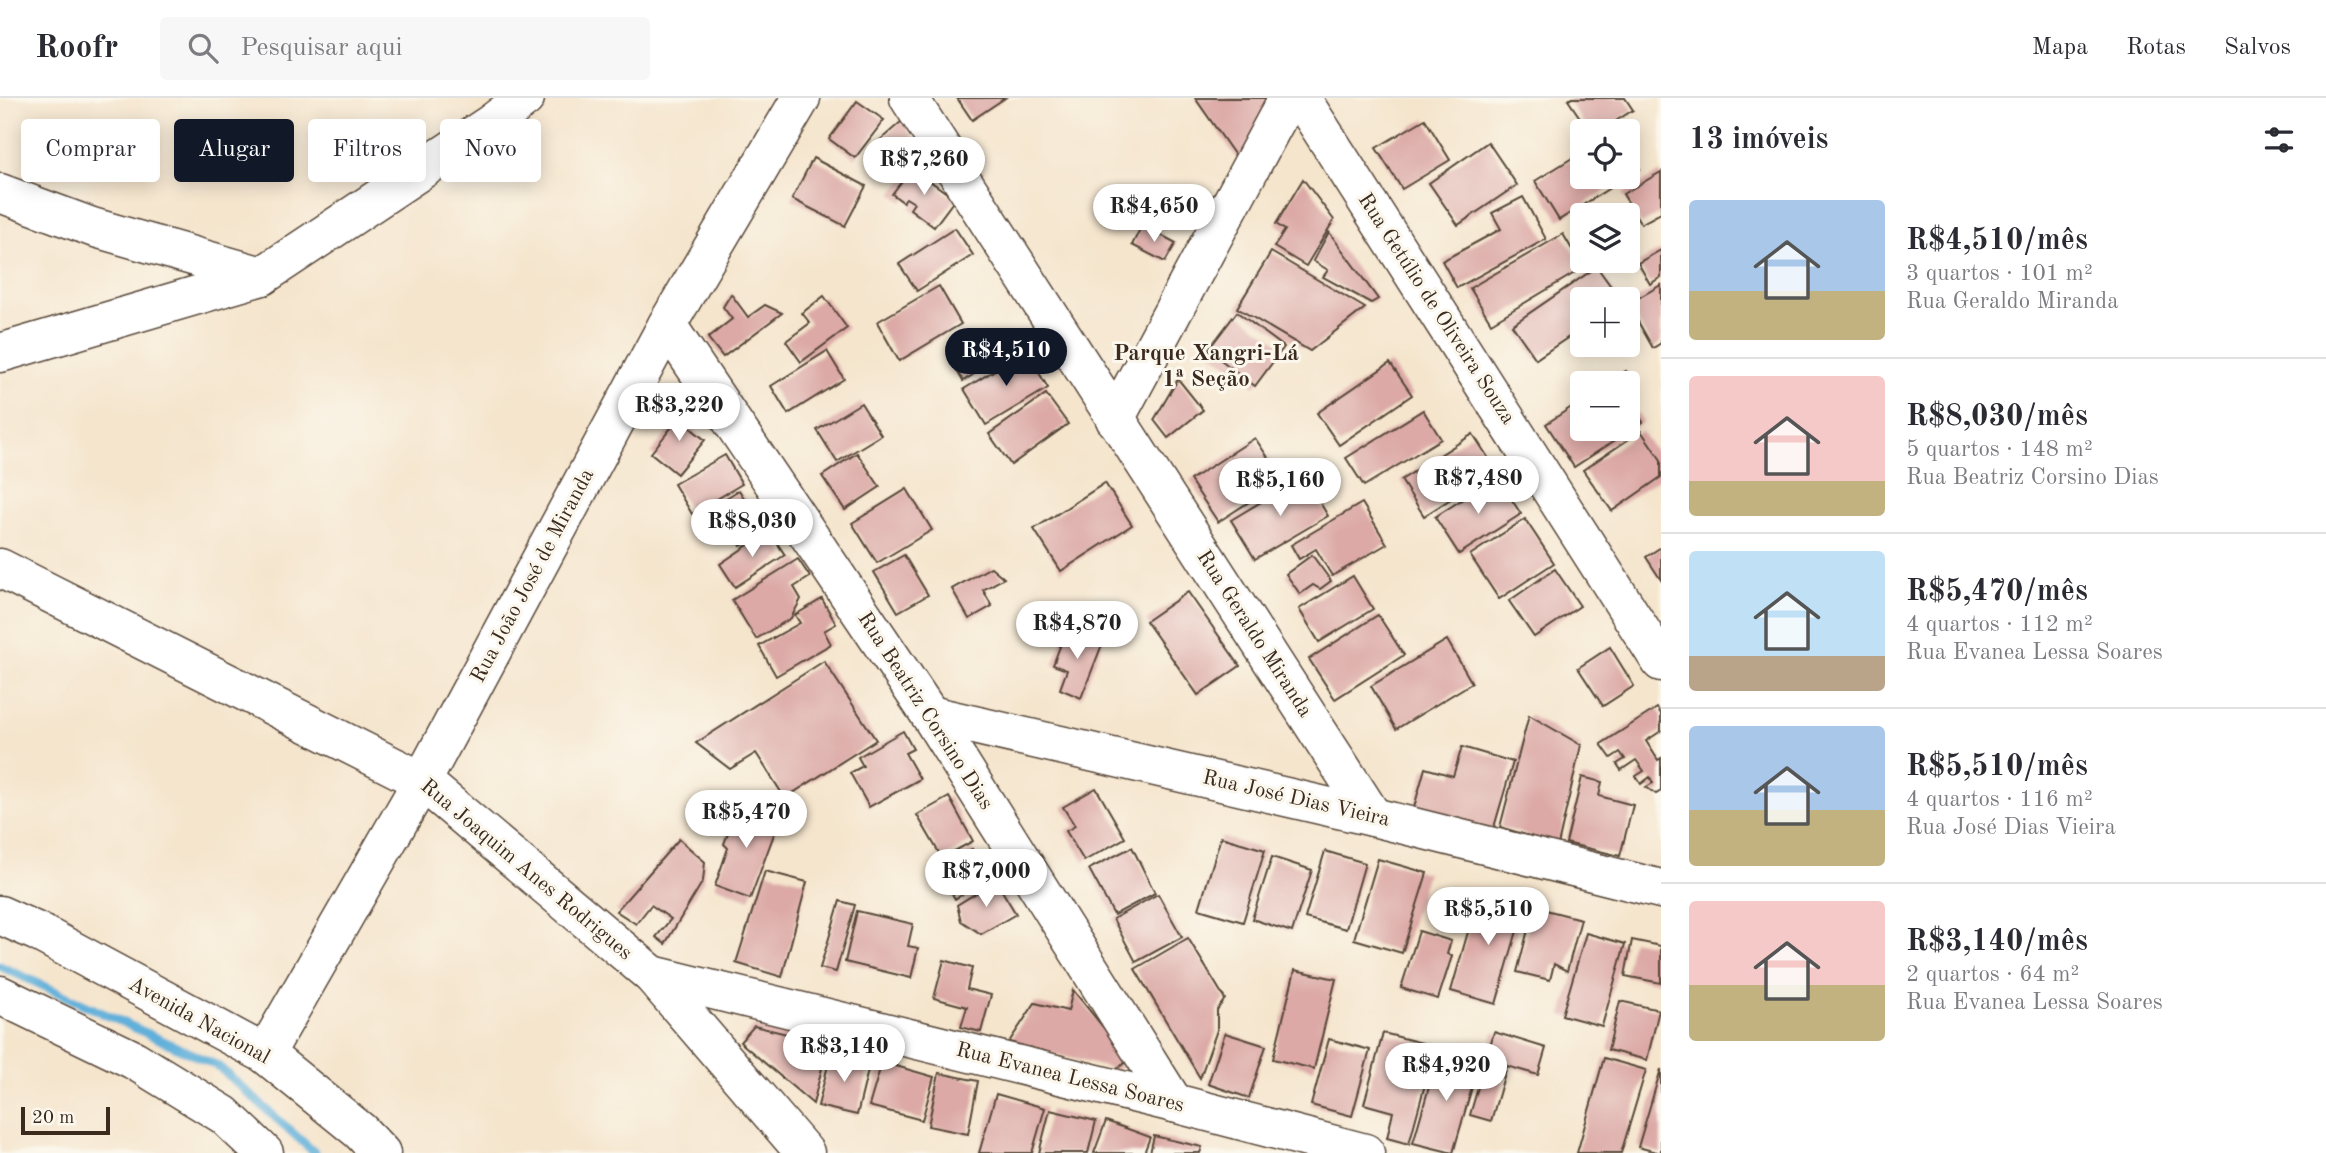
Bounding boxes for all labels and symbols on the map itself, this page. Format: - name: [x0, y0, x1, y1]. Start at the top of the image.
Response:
- pin: R$7,260: [859, 138, 989, 197]
- pin: R$4,650: [1089, 184, 1219, 244]
- street label: Rua Getúlio de Oliveira Souza: [1354, 190, 1518, 428]
- pin: R$4,510: [941, 328, 1071, 388]
- district label: Parque Xangri-Lá 1ª Seção: [1113, 342, 1299, 391]
- pin: R$3,220: [614, 384, 744, 443]
- pin: R$7,480: [1413, 456, 1543, 516]
- pin: R$5,160: [1215, 458, 1345, 518]
- street label: Rua João José de Miranda: [468, 466, 598, 686]
- pin: R$8,030: [687, 500, 817, 559]
- street label: Rua Geraldo Miranda: [1192, 547, 1316, 721]
- pin: R$4,870: [1012, 602, 1142, 661]
- street label: Rua Beatriz Corsino Dias: [853, 608, 997, 814]
- street label: Rua José Dias Vieira: [1200, 767, 1392, 831]
- street label: Rua Joaquim Anes Rodrigues: [416, 776, 636, 964]
- pin: R$5,470: [681, 790, 811, 850]
- pin: R$7,000: [921, 850, 1051, 909]
- pin: R$5,510: [1423, 888, 1553, 947]
- street label: Avenida Nacional: [125, 974, 273, 1069]
- pin: R$3,140: [779, 1024, 909, 1084]
- street label: Rua Evanea Lessa Soares: [954, 1039, 1186, 1117]
- pin: R$4,920: [1381, 1044, 1511, 1103]
- scale bar: [21, 1104, 110, 1136]

